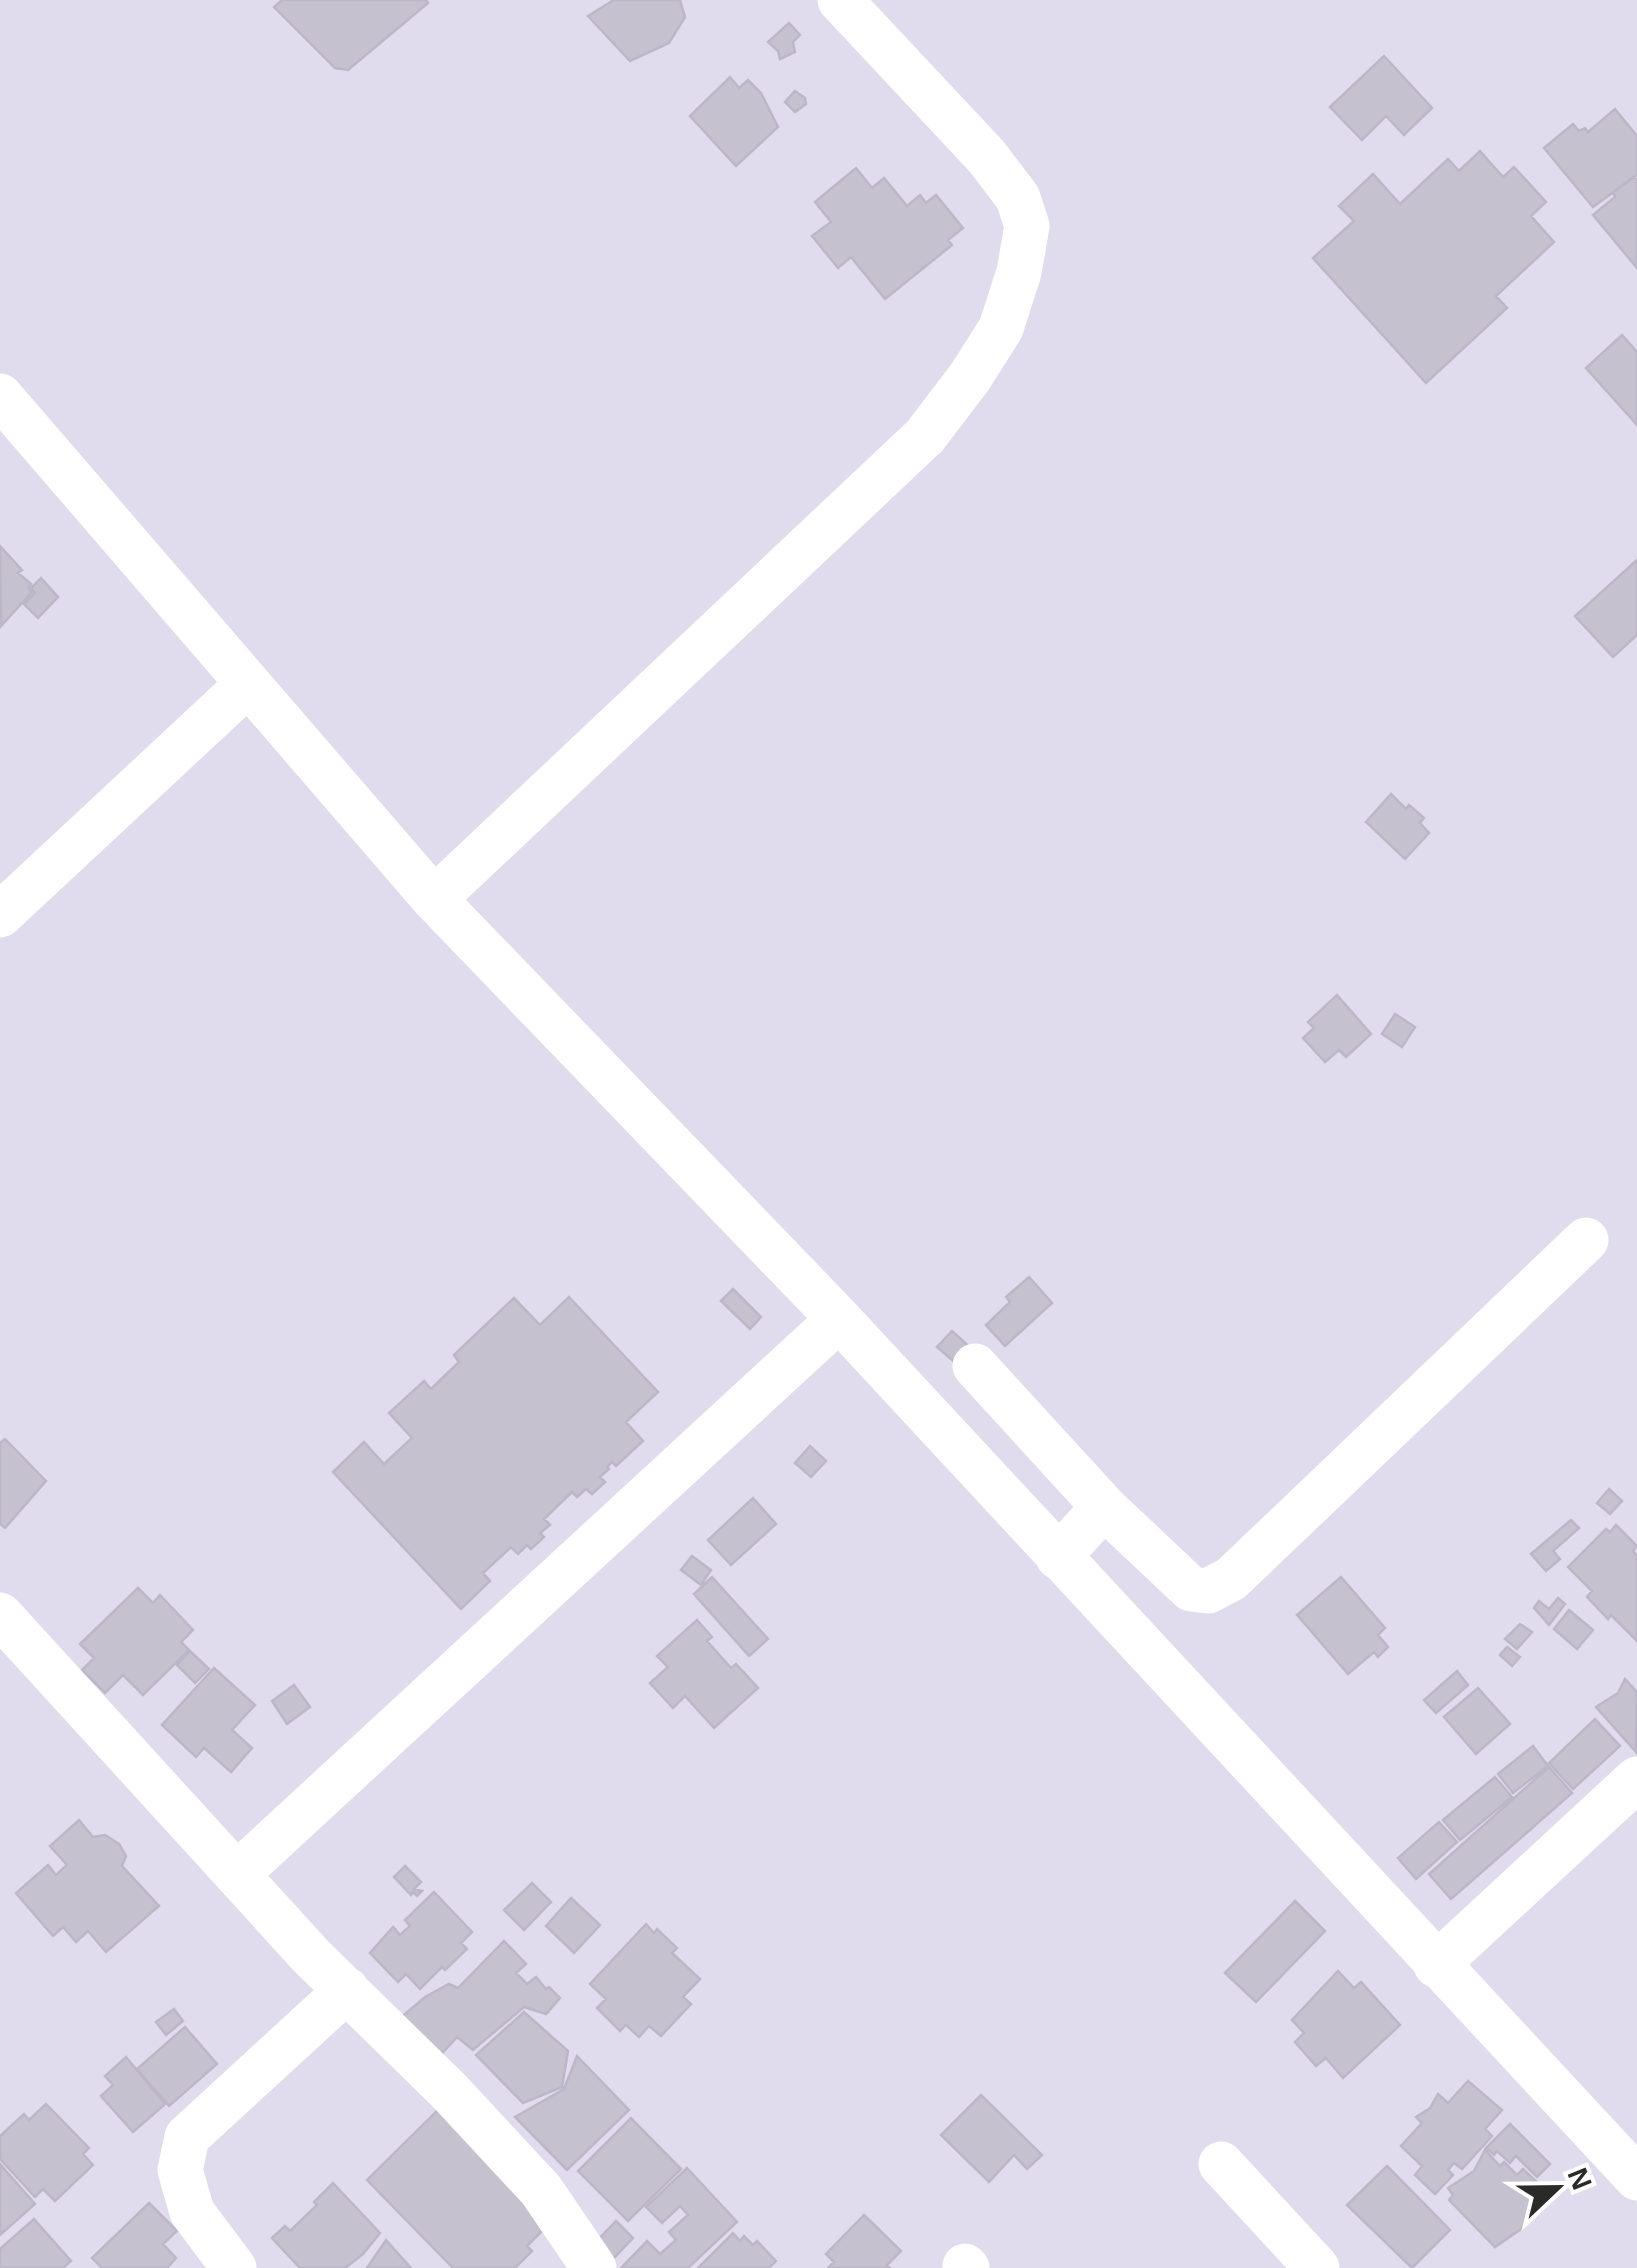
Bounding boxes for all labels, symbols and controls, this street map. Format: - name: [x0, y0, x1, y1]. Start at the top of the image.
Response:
- north arrow: [1507, 2138, 1607, 2238]
- text: N: [1562, 2164, 1598, 2194]

